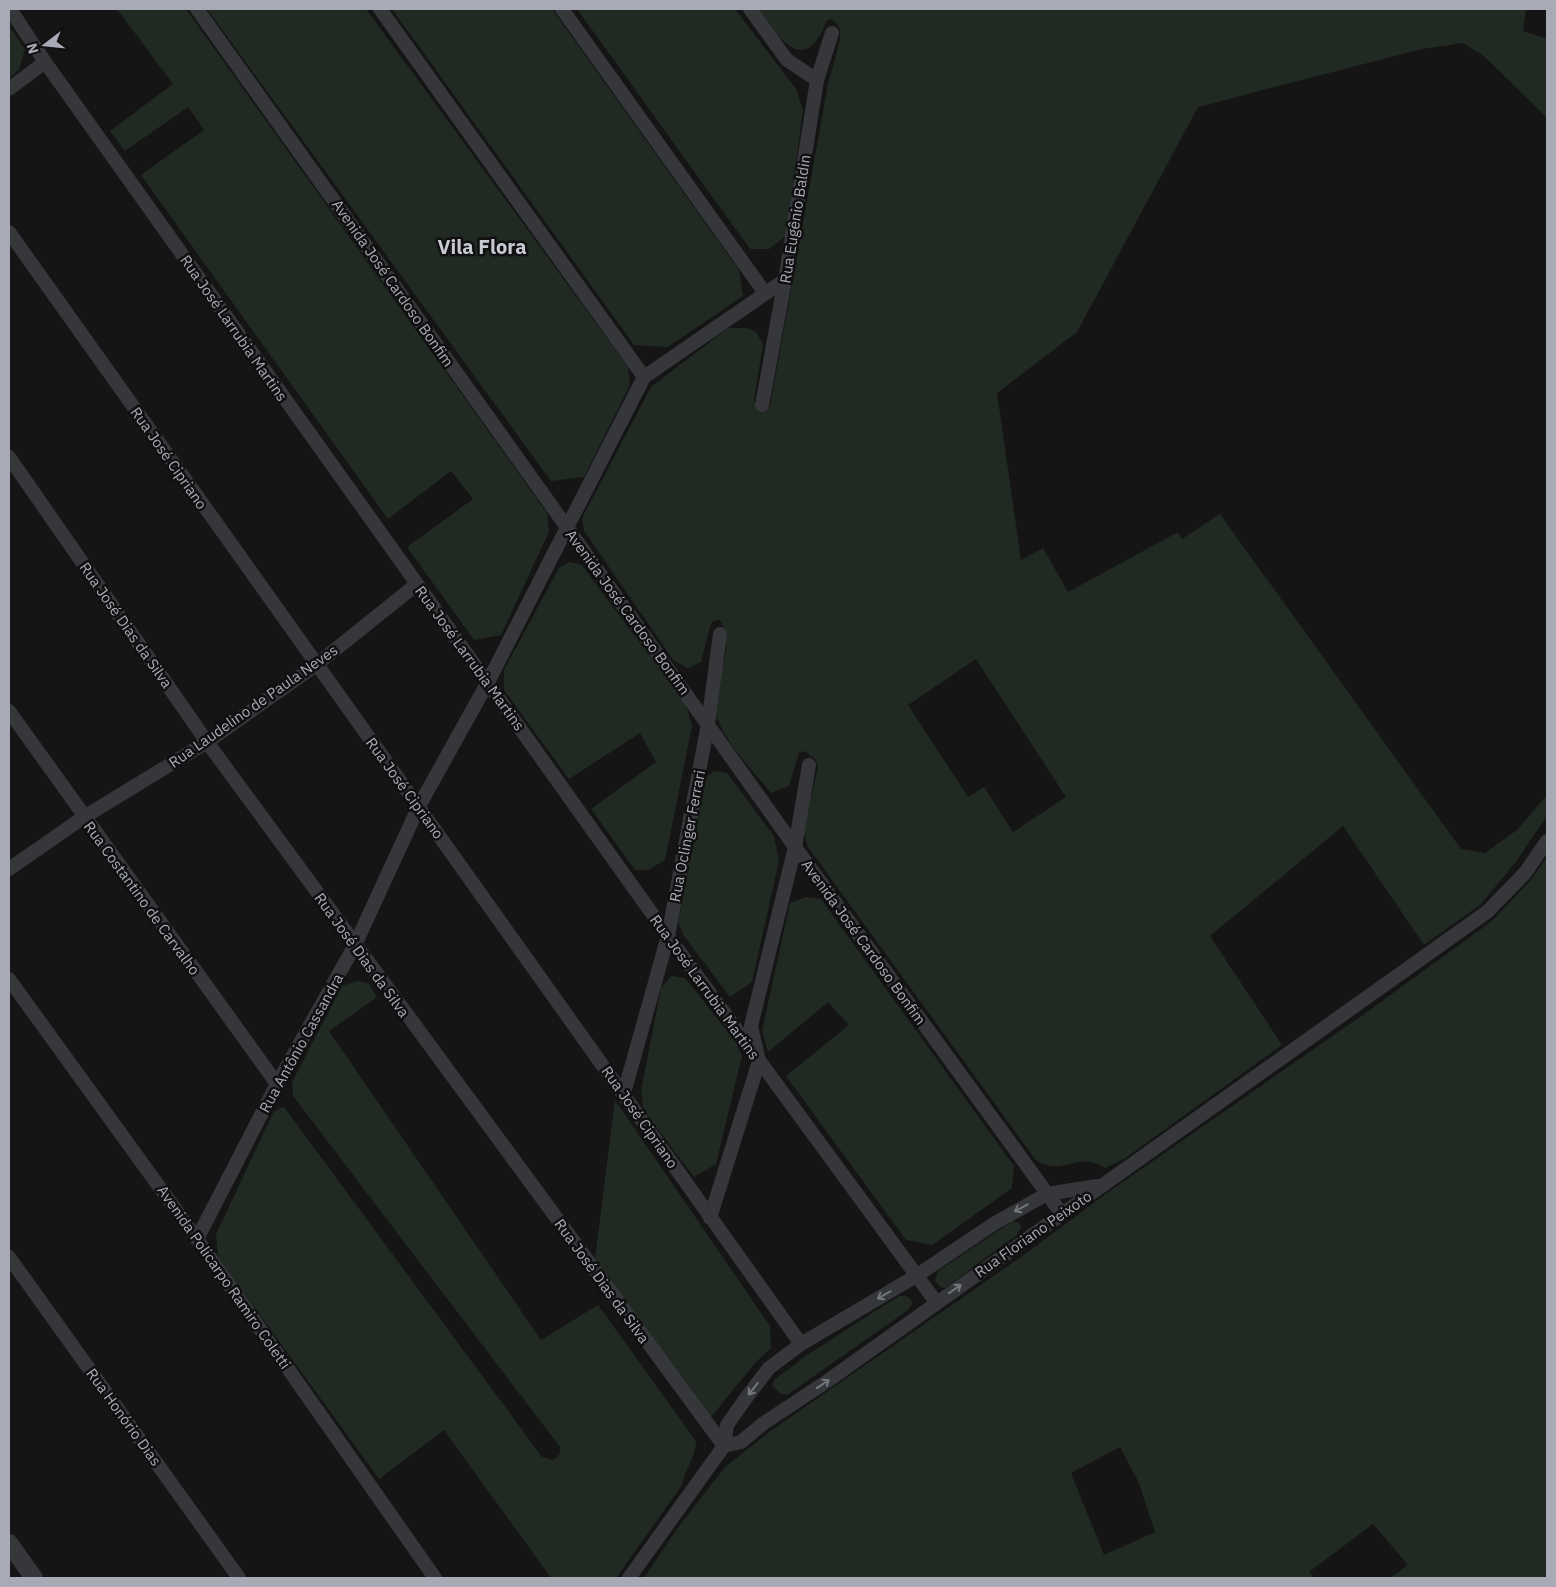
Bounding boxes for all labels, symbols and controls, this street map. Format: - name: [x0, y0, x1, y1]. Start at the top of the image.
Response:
- north arrow: [20, 20, 70, 70]
- text: N: [22, 41, 43, 56]
- street label: Rua Eugênio Baldin: [775, 153, 815, 285]
- street label: Avenida José Cardoso Bonfim: [328, 196, 458, 370]
- district label: Vila Flora: [437, 233, 527, 260]
- street label: Rua José Larrubia Martins: [176, 251, 292, 405]
- street label: Rua José Cipriano: [127, 403, 211, 513]
- street label: Avenida José Cardoso Bonfim: [562, 526, 694, 698]
- street label: Rua José Dias da Silva: [75, 558, 177, 692]
- street label: Rua José Larrubia Martins: [411, 582, 529, 734]
- street label: Rua Laudelino de Paula Neves: [165, 640, 341, 772]
- street label: Rua José Cipriano: [362, 734, 448, 842]
- street label: Rua Oclinger Ferrari: [665, 769, 709, 903]
- street label: Rua Costantino de Carvalho: [80, 817, 204, 979]
- street label: Avenida José Cardoso Bonfim: [798, 856, 930, 1028]
- street label: Rua José Dias da Silva: [310, 889, 414, 1021]
- street label: Rua José Larrubia Martins: [646, 911, 764, 1063]
- street label: Rua Antônio Cassandra: [255, 970, 347, 1116]
- street label: Rua José Cipriano: [598, 1062, 682, 1172]
- street label: Avenida Policarpo Ramiro Coletti: [153, 1181, 295, 1373]
- street label: Rua Floriano Peixoto: [971, 1187, 1095, 1281]
- one-way arrow: [1014, 1204, 1029, 1213]
- street label: Rua José Dias da Silva: [550, 1215, 654, 1347]
- one-way arrow: [948, 1284, 962, 1294]
- one-way arrow: [877, 1291, 892, 1300]
- street label: Rua Honório Dias: [82, 1365, 166, 1469]
- one-way arrow: [816, 1379, 830, 1389]
- one-way arrow: [748, 1382, 758, 1396]

